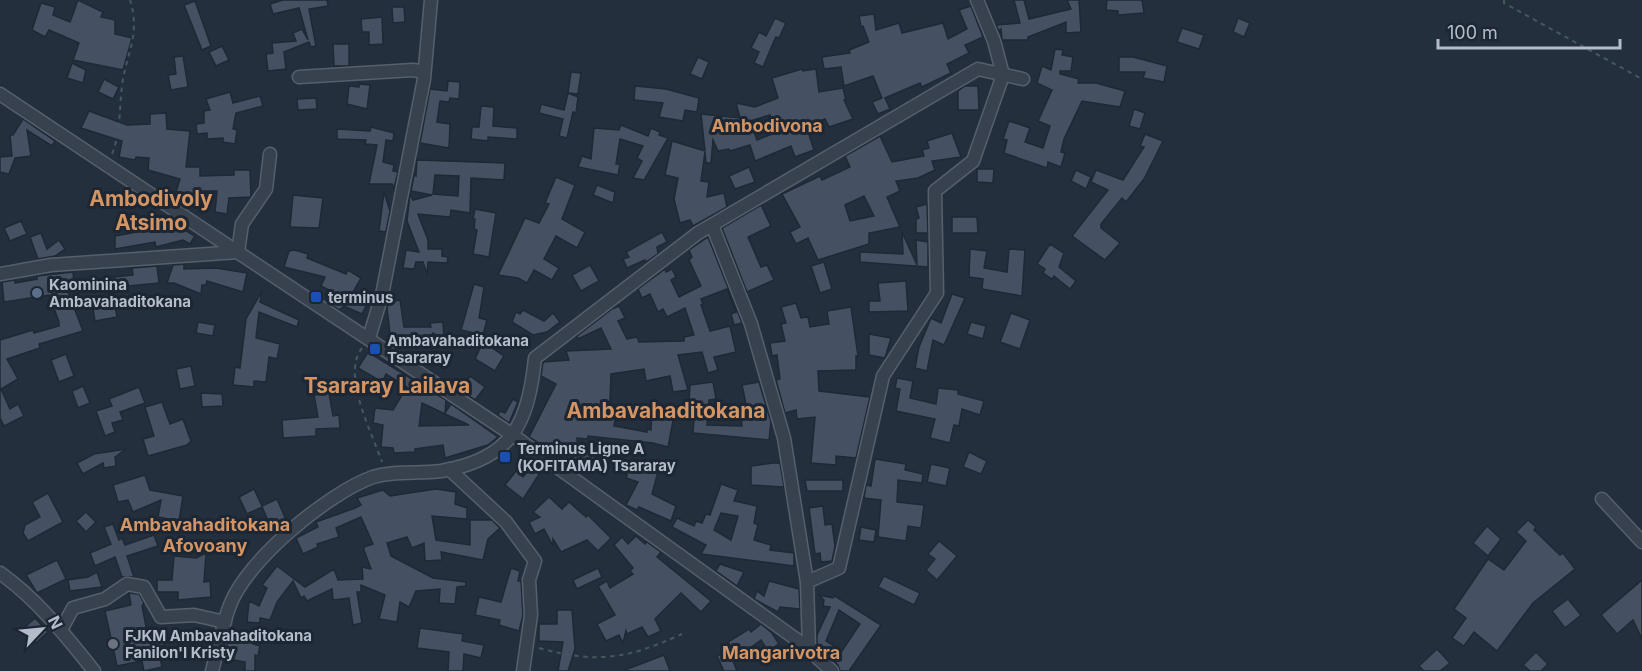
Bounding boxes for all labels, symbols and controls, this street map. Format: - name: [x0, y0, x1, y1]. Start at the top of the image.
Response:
- scale bar: [1438, 12, 1620, 50]
- text: 100 m: [1447, 22, 1498, 43]
- district label: Ambodivona: [711, 115, 823, 136]
- district label: Ambodivoly Atsimo: [89, 186, 213, 235]
- place label: Kaominina Ambavahaditokana: [49, 275, 191, 311]
- marker: Kaominina Ambavahaditokana: [30, 286, 44, 300]
- place label: terminus: [328, 288, 393, 307]
- marker: terminus: [309, 290, 323, 304]
- place label: Ambavahaditokana Tsararay: [387, 331, 529, 367]
- marker: Ambavahaditokana Tsararay: [368, 342, 382, 356]
- district label: Tsararay Lailava: [304, 373, 470, 398]
- district label: Ambavahaditokana: [567, 398, 765, 423]
- place label: Terminus Ligne A (KOFITAMA) Tsararay: [517, 439, 676, 475]
- marker: Terminus Ligne A (KOFITAMA) Tsararay: [498, 450, 512, 464]
- district label: Ambavahaditokana Afovoany: [120, 514, 290, 556]
- north arrow: [12, 599, 72, 659]
- text: N: [44, 613, 67, 632]
- place label: FJKM Ambavahaditokana Fanilon'I Kristy: [125, 626, 312, 662]
- marker: FJKM Ambavahaditokana Fanilon'I Kristy: [106, 637, 120, 651]
- district label: Mangarivotra: [722, 642, 840, 663]

